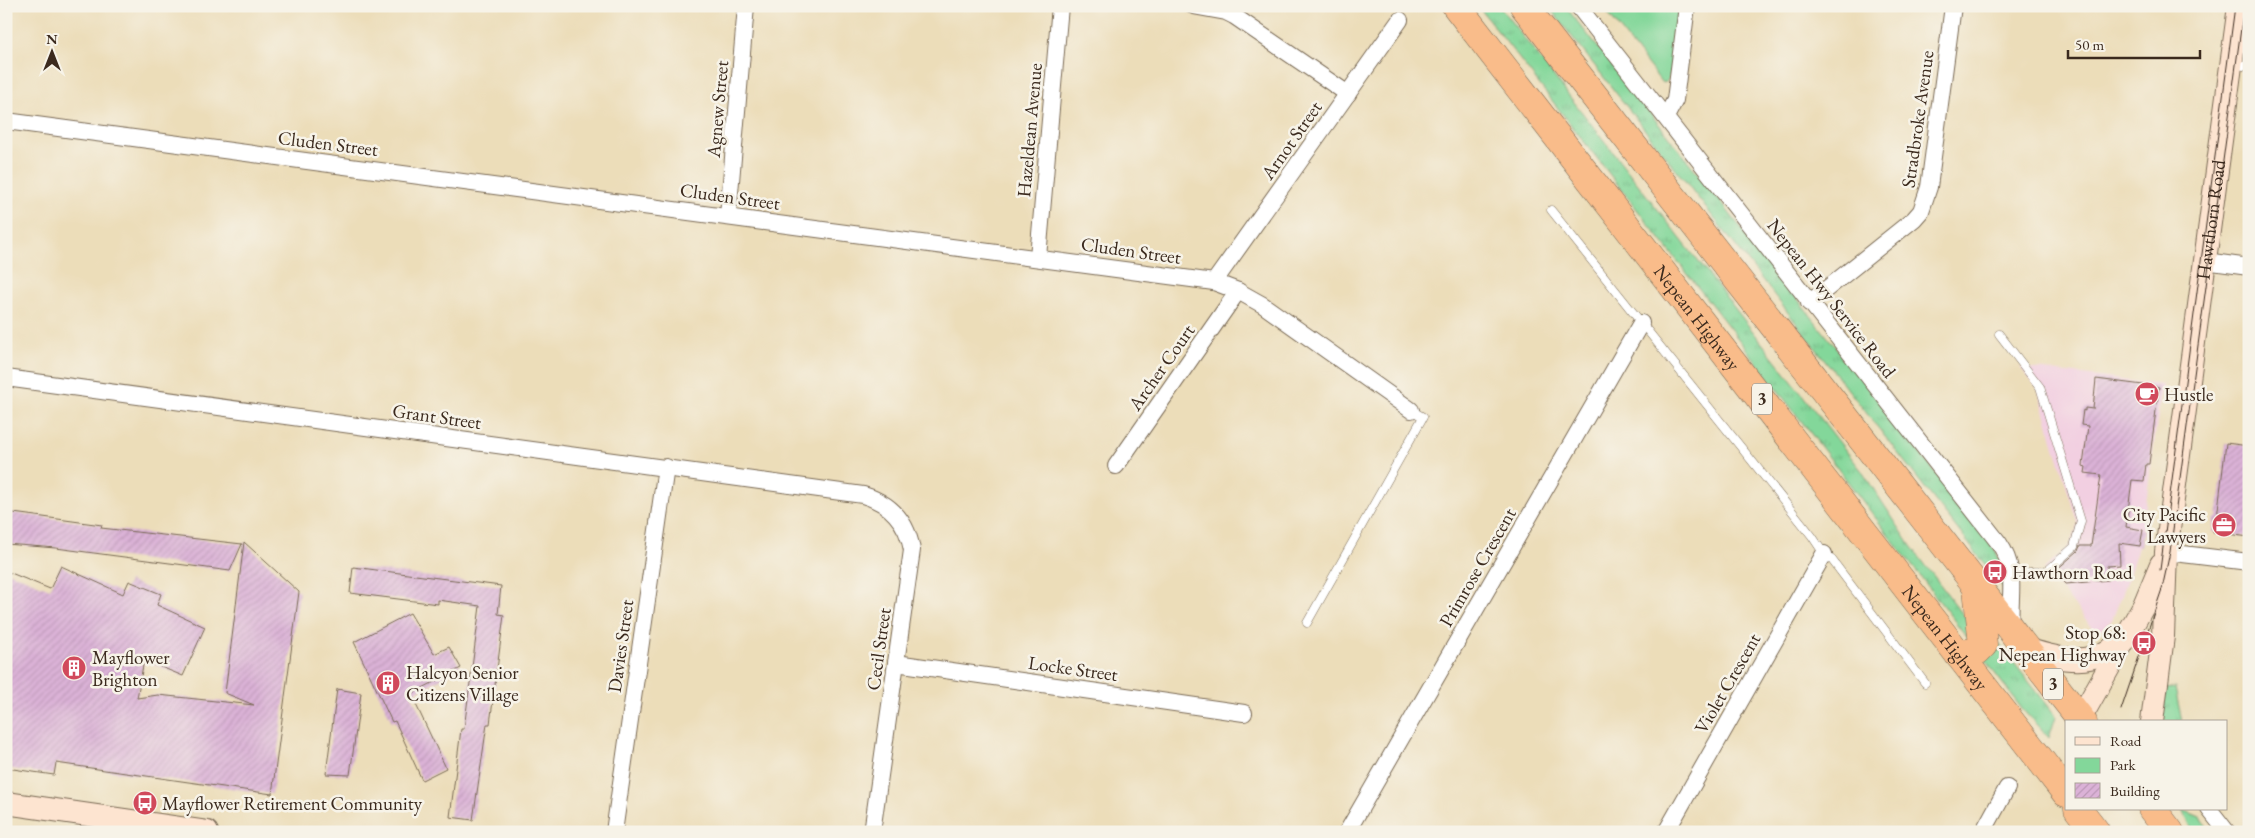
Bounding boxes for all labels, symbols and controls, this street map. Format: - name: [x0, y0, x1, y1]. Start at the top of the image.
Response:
- north arrow: [28, 28, 78, 78]
- scale bar: [2068, 28, 2200, 60]
- text: N: [46, 30, 58, 48]
- text: 50 m: [2075, 35, 2104, 54]
- street label: Stradbroke Avenue: [1895, 49, 1939, 189]
- street label: Agnew Street: [701, 59, 734, 160]
- street label: Hazeldean Avenue: [1011, 62, 1048, 198]
- street label: Arnot Street: [1255, 96, 1328, 185]
- street label: Cluden Street: [276, 125, 379, 162]
- street label: Hawthorn Road: [2191, 158, 2231, 281]
- street label: Cluden Street: [678, 177, 782, 216]
- street label: Nepean Hwy Service Road: [1762, 214, 1902, 383]
- street label: Cluden Street: [1079, 231, 1183, 270]
- street label: Nepean Highway: [1648, 260, 1746, 376]
- street label: Archer Court: [1122, 319, 1200, 416]
- cafe icon: Hustle: [2134, 381, 2160, 407]
- place label: Hustle: [2164, 382, 2213, 407]
- road number: 3: [1752, 384, 1772, 414]
- street label: Grant Street: [391, 398, 483, 435]
- place label: City Pacific Lawyers: [2123, 502, 2206, 549]
- street label: Primrose Crescent: [1433, 503, 1522, 631]
- office icon: City Pacific Lawyers: [2211, 512, 2237, 538]
- bus stop icon: Hawthorn Road: [1982, 559, 2008, 585]
- place label: Hawthorn Road: [2012, 560, 2133, 585]
- street label: Nepean Highway: [1896, 580, 1994, 696]
- street label: Davies Street: [602, 598, 639, 694]
- street label: Cecil Street: [860, 606, 897, 692]
- place label: Stop 68: Nepean Highway: [1999, 620, 2127, 667]
- street label: Violet Crescent: [1689, 628, 1766, 738]
- bus stop icon: Stop 68: Nepean Highway: [2131, 630, 2157, 656]
- place label: Mayflower Brighton: [92, 645, 170, 692]
- street label: Locke Street: [1027, 650, 1119, 687]
- building icon: Mayflower Brighton: [61, 655, 87, 681]
- place label: Halcyon Senior Citizens Village: [406, 660, 519, 707]
- road number: 3: [2043, 669, 2063, 700]
- building icon: Halcyon Senior Citizens Village: [375, 670, 401, 696]
- legend: [2065, 720, 2228, 810]
- text: Road: [2110, 731, 2142, 750]
- text: Park: [2110, 755, 2137, 774]
- text: Building: [2110, 781, 2160, 800]
- bus stop icon: Mayflower Retirement Community: [132, 790, 158, 816]
- place label: Mayflower Retirement Community: [162, 791, 423, 816]

